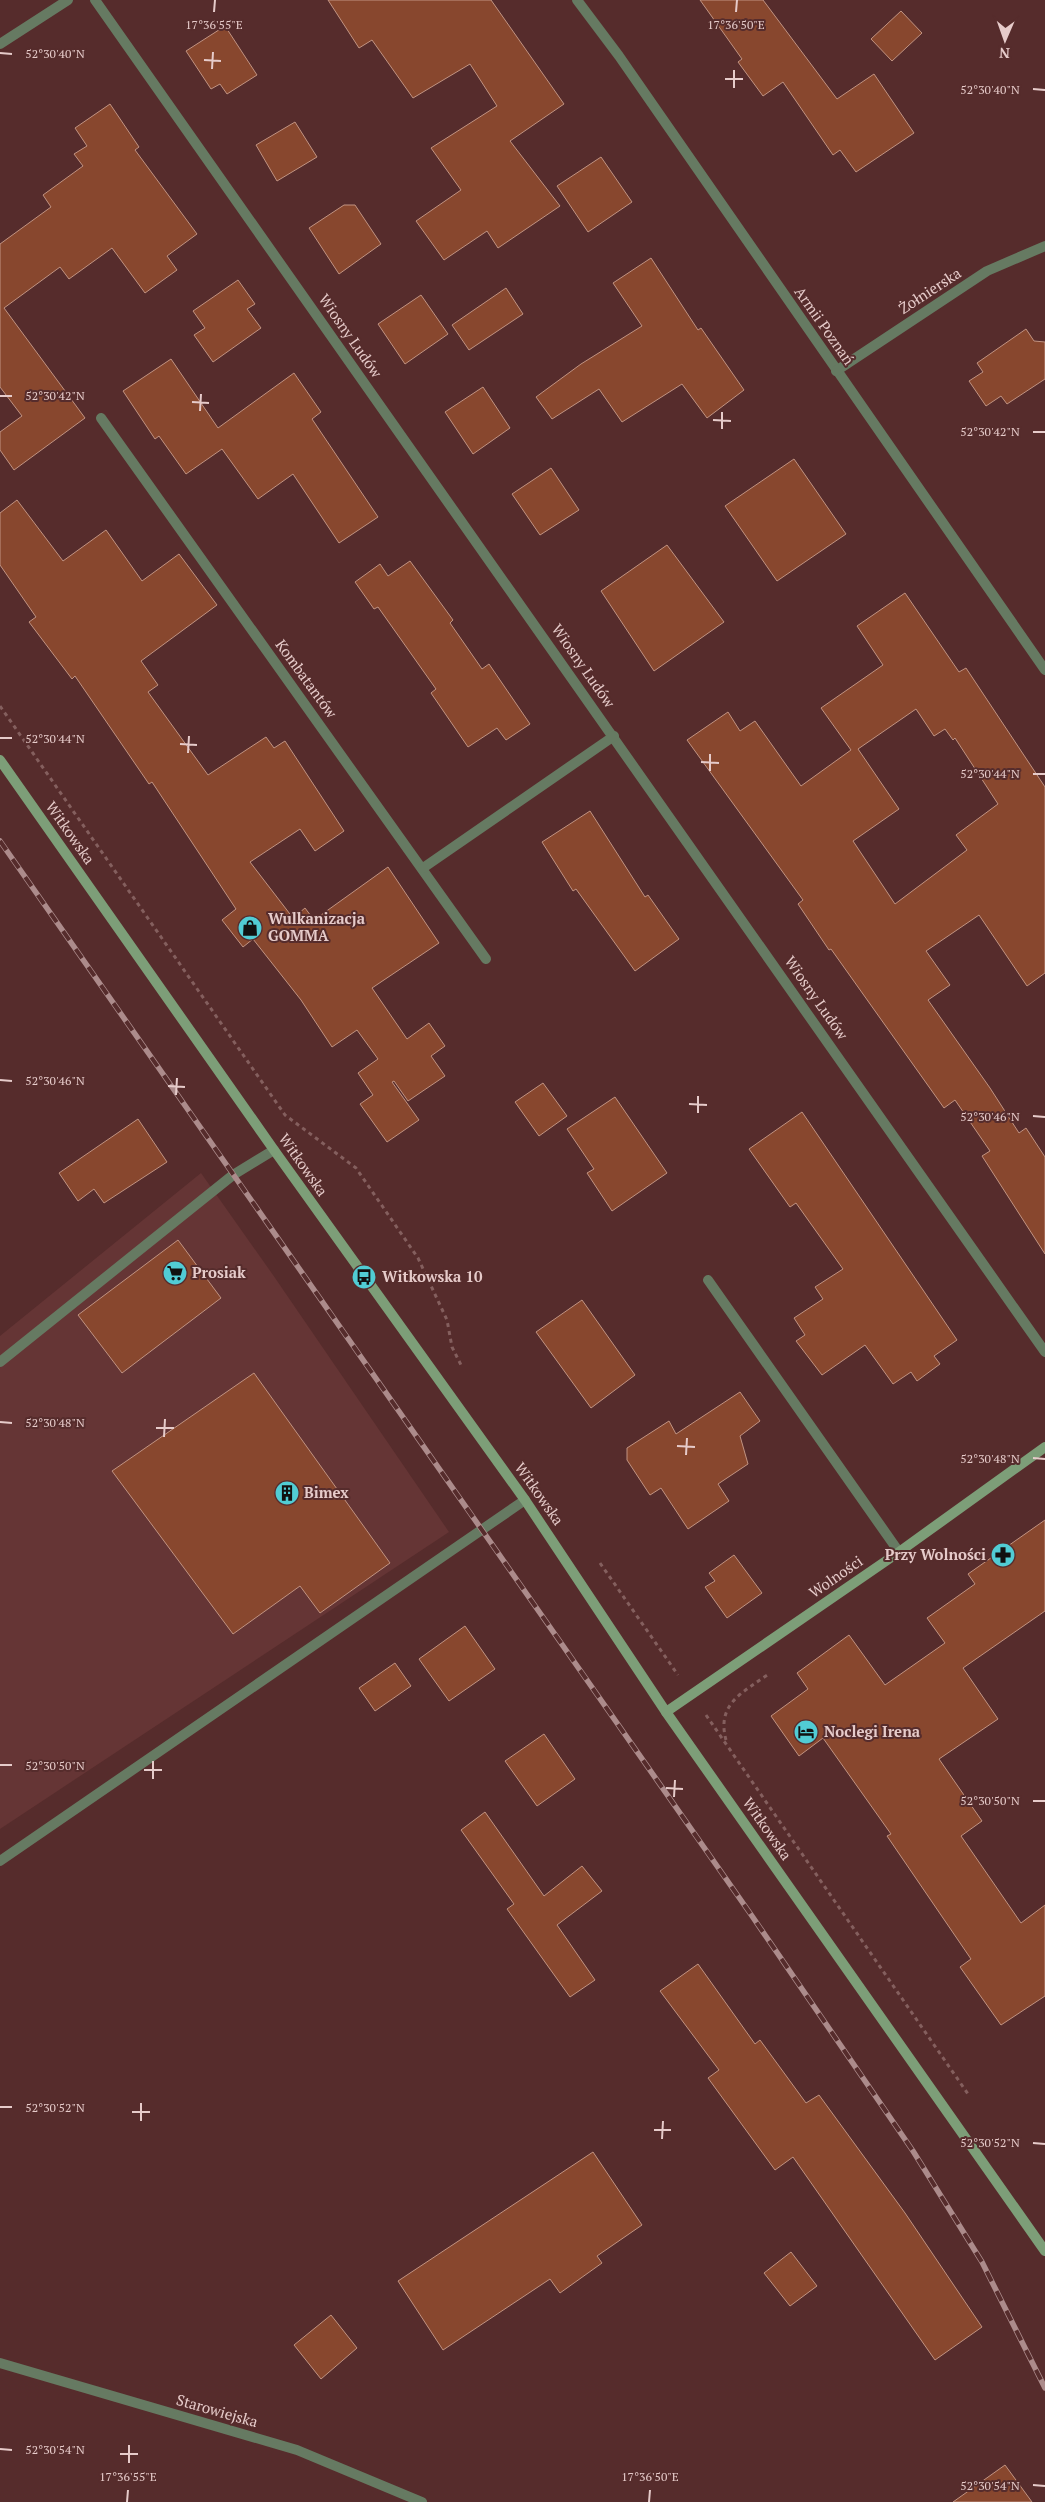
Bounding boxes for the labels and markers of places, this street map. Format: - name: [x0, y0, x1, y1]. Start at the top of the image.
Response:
- place label: Wulkanizacja GOMMA: [268, 908, 366, 945]
- shop icon: Wulkanizacja GOMMA: [237, 915, 263, 941]
- supermarket icon: Prosiak: [162, 1260, 188, 1286]
- place label: Prosiak: [192, 1262, 246, 1282]
- bus stop icon: Witkowska 10: [351, 1264, 377, 1290]
- place label: Witkowska 10: [382, 1266, 483, 1286]
- building icon: Bimex: [274, 1480, 300, 1506]
- place label: Bimex: [304, 1482, 349, 1502]
- pharmacy icon: Przy Wolności: [990, 1542, 1016, 1568]
- place label: Przy Wolności: [885, 1544, 986, 1564]
- hotel icon: Noclegi Irena: [793, 1719, 819, 1745]
- place label: Noclegi Irena: [824, 1721, 921, 1741]

